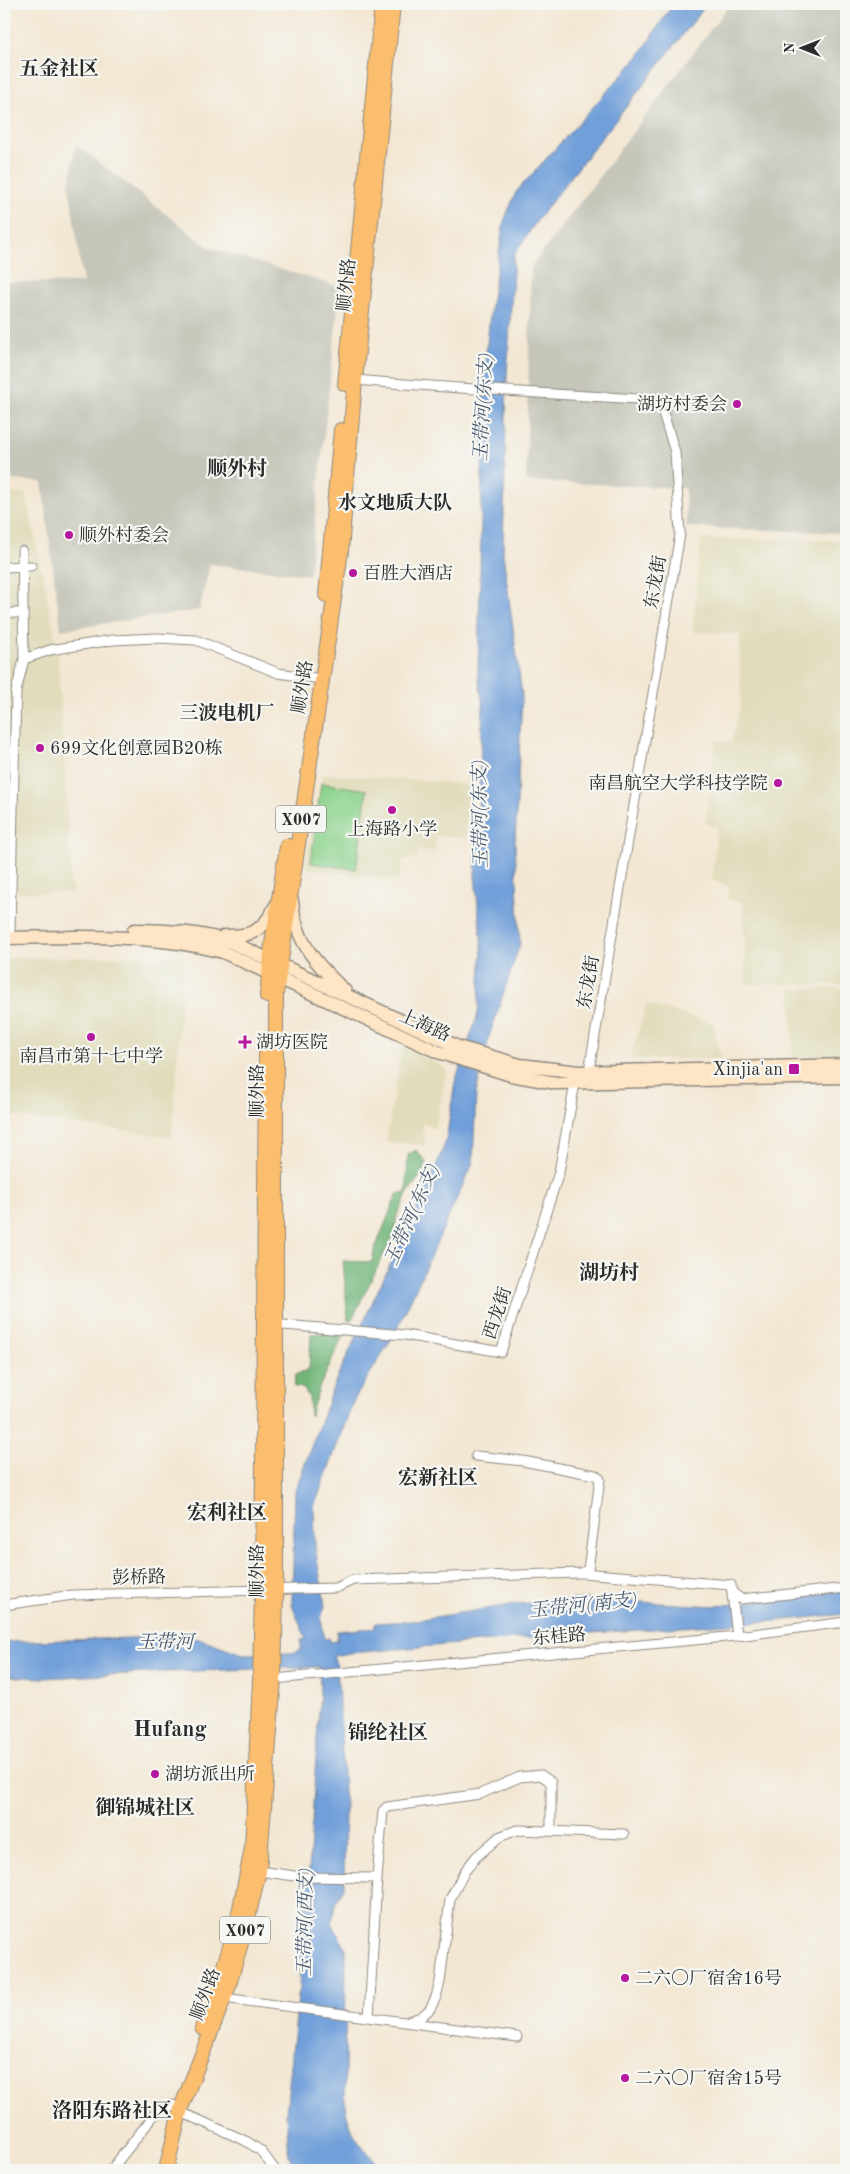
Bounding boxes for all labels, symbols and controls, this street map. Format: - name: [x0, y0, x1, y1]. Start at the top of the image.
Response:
- north arrow: [778, 22, 828, 72]
- text: N: [783, 42, 797, 53]
- district label: 五金社区: [19, 57, 99, 80]
- street label: 顺外路: [333, 257, 359, 313]
- water label: 玉带河(东支): [470, 352, 497, 462]
- place label: 湖坊村委会: [637, 394, 727, 414]
- marker: 湖坊村委会: [731, 398, 743, 410]
- district label: 顺外村: [207, 457, 267, 480]
- district label: 水文地质大队: [338, 492, 452, 514]
- place label: 顺外村委会: [79, 525, 169, 545]
- marker: 顺外村委会: [63, 529, 75, 541]
- street label: 东龙街: [640, 554, 670, 610]
- place label: 百胜大酒店: [363, 563, 453, 583]
- marker: 百胜大酒店: [347, 567, 359, 579]
- street label: 顺外路: [288, 659, 316, 715]
- district label: 三波电机厂: [179, 702, 275, 724]
- place label: 699文化创意园B20栋: [50, 738, 223, 758]
- marker: 699文化创意园B20栋: [34, 742, 46, 754]
- water label: 玉带河(东支): [469, 759, 492, 869]
- place label: 南昌航空大学科技学院: [588, 773, 768, 793]
- marker: 南昌航空大学科技学院: [772, 777, 784, 789]
- marker: 上海路小学: [386, 804, 398, 816]
- road number: X007: [276, 806, 326, 832]
- place label: 上海路小学: [347, 819, 437, 839]
- street label: 东龙街: [573, 954, 603, 1010]
- street label: 上海路: [396, 1005, 454, 1045]
- marker: 南昌市第十七中学: [85, 1031, 97, 1043]
- place label: 湖坊医院: [256, 1032, 328, 1052]
- marker: 湖坊医院: [238, 1035, 252, 1049]
- place label: 南昌市第十七中学: [19, 1046, 163, 1066]
- place label: Xinjia'an: [712, 1061, 783, 1079]
- marker: Xinjia'an: [787, 1062, 801, 1076]
- street label: 顺外路: [247, 1064, 267, 1118]
- water label: 玉带河(东支): [381, 1161, 444, 1269]
- district label: 湖坊村: [579, 1262, 639, 1284]
- street label: 西龙街: [479, 1284, 515, 1342]
- district label: 宏新社区: [398, 1466, 478, 1489]
- district label: 宏利社区: [187, 1501, 267, 1524]
- street label: 顺外路: [247, 1544, 267, 1598]
- street label: 彭桥路: [112, 1567, 166, 1587]
- water label: 玉带河(南支): [528, 1589, 638, 1622]
- street label: 东桂路: [531, 1624, 587, 1648]
- water label: 玉带河: [136, 1632, 196, 1653]
- district label: Hufang: [133, 1719, 207, 1741]
- district label: 锦纶社区: [348, 1721, 428, 1744]
- place label: 湖坊派出所: [165, 1764, 255, 1784]
- marker: 湖坊派出所: [149, 1768, 161, 1780]
- district label: 御锦城社区: [95, 1797, 195, 1819]
- water label: 玉带河(西支): [294, 1867, 317, 1977]
- road number: X007: [220, 1916, 270, 1944]
- street label: 顺外路: [186, 1965, 224, 2023]
- place label: 二六〇厂宿舍16号: [635, 1968, 782, 1988]
- marker: 二六〇厂宿舍16号: [619, 1972, 631, 1984]
- place label: 二六〇厂宿舍15号: [635, 2068, 782, 2088]
- marker: 二六〇厂宿舍15号: [619, 2072, 631, 2084]
- district label: 洛阳东路社区: [52, 2099, 172, 2122]

